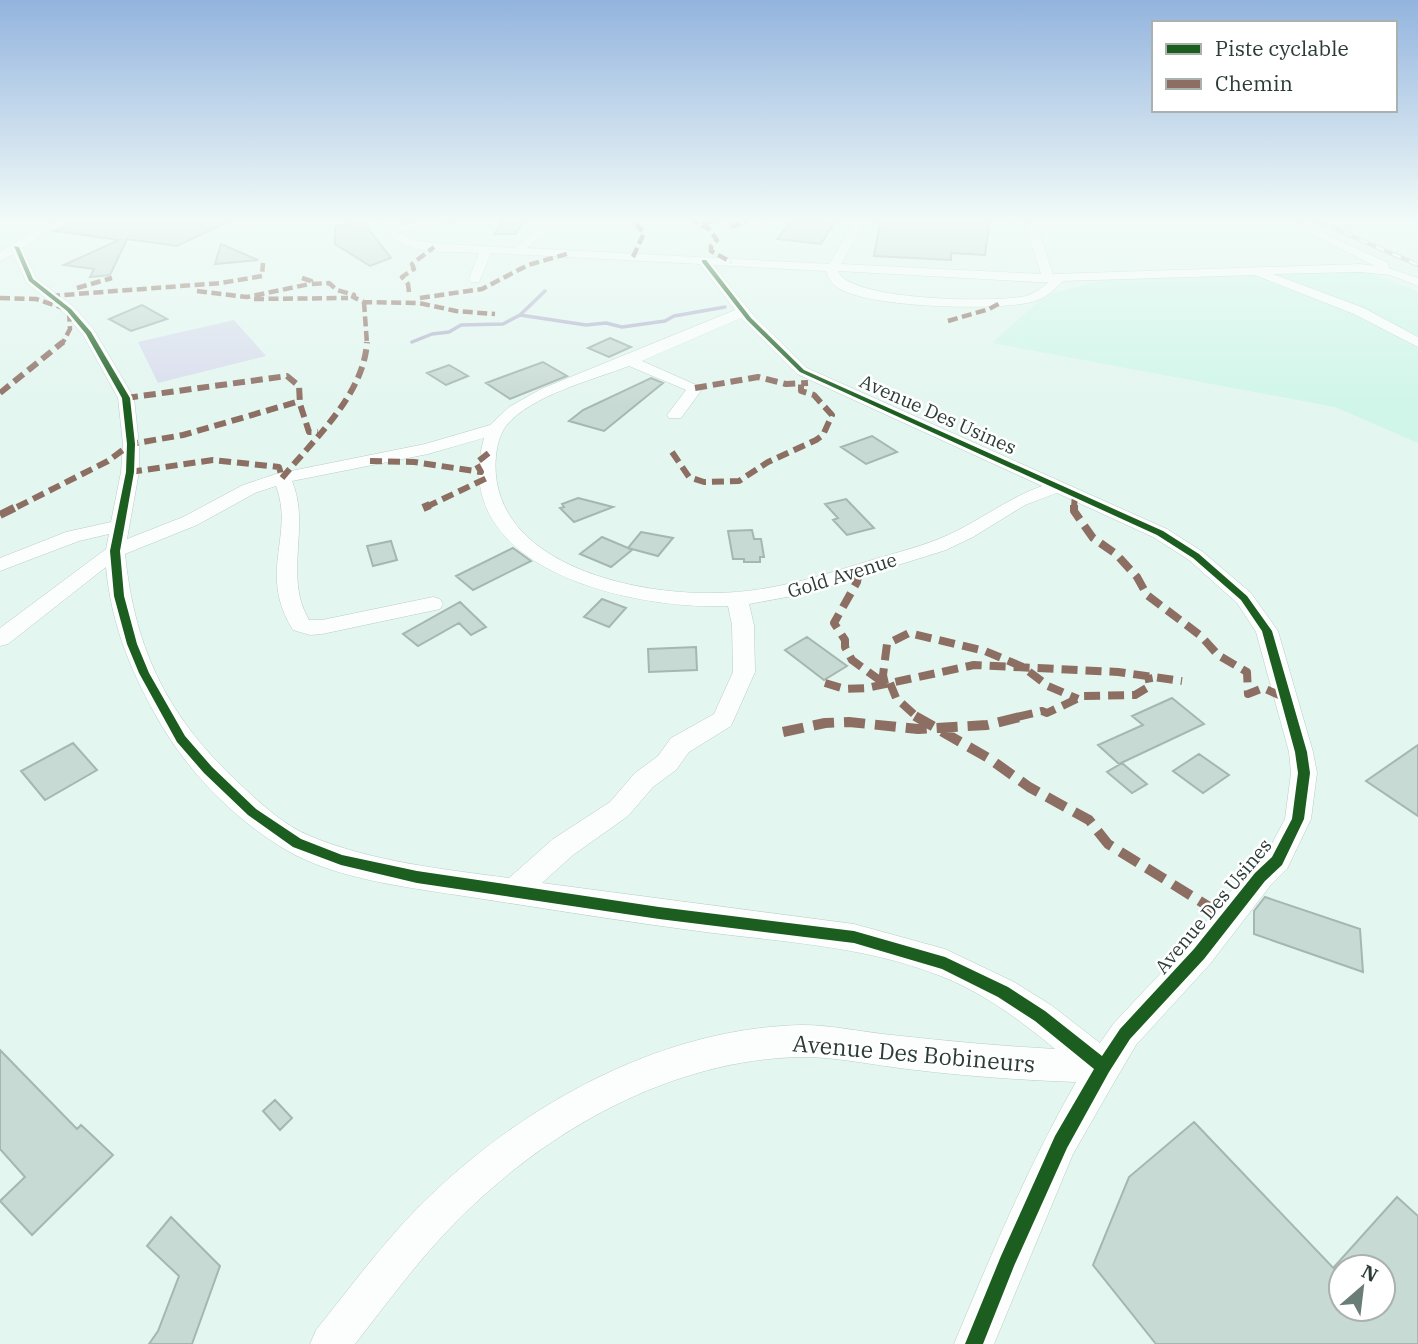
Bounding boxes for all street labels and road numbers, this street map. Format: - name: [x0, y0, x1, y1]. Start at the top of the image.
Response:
- street label: Avenue Des Usines: [856, 369, 1020, 459]
- street label: Gold Avenue: [785, 547, 899, 603]
- street label: Avenue Des Usines: [1149, 834, 1277, 978]
- street label: Avenue Des Bobineurs: [791, 1027, 1037, 1079]

